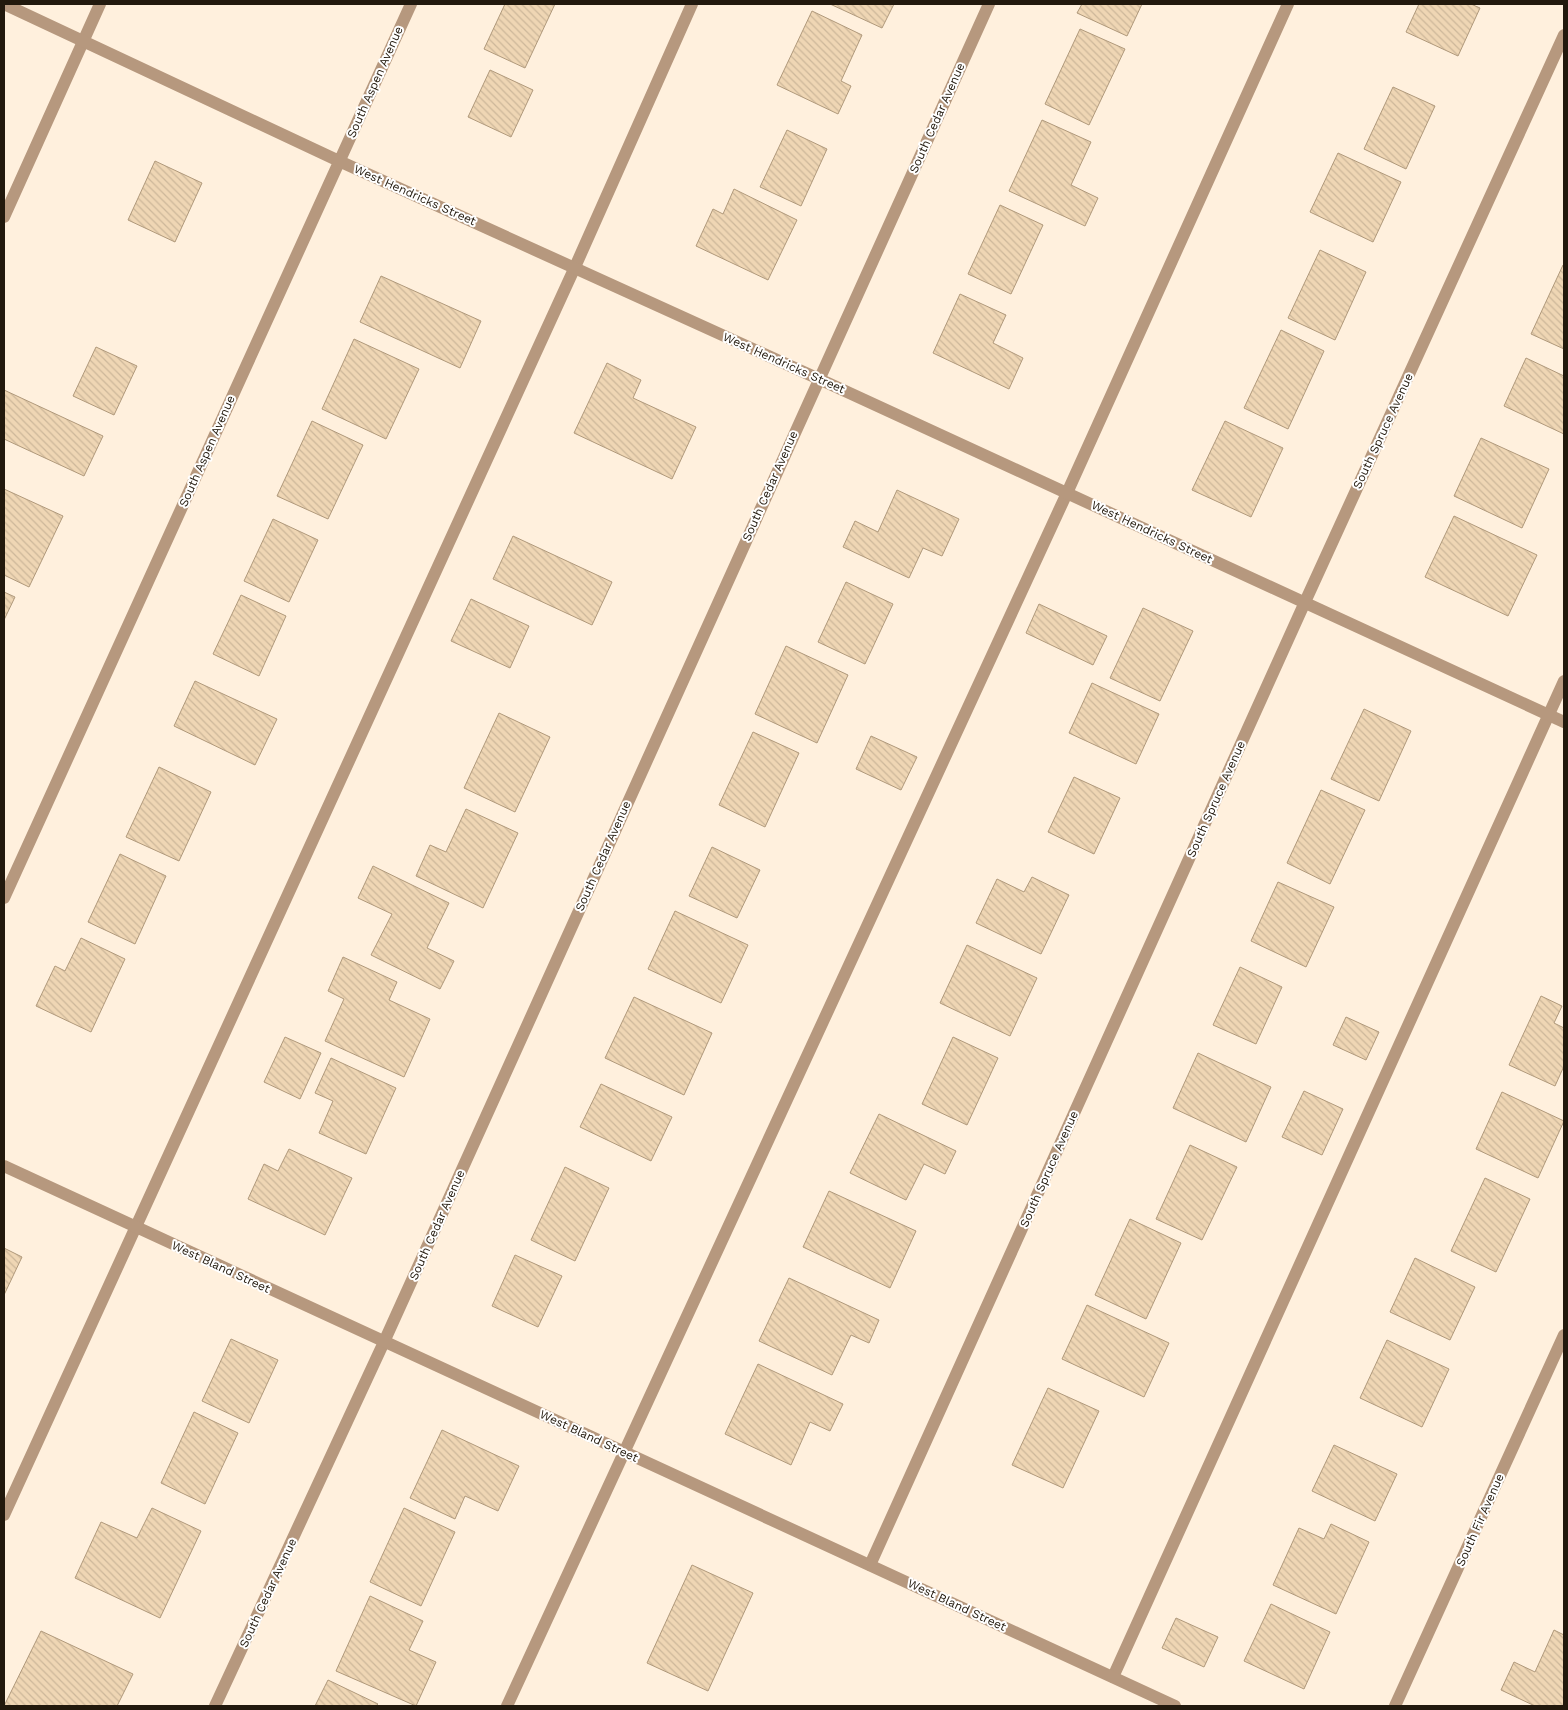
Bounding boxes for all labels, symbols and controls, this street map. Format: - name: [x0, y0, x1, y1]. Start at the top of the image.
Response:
- street label: South Aspen Avenue: [344, 24, 406, 140]
- street label: South Cedar Avenue: [906, 61, 968, 175]
- street label: West Hendricks Street: [352, 162, 478, 228]
- street label: West Hendricks Street: [721, 330, 847, 396]
- street label: South Spruce Avenue: [1350, 371, 1416, 491]
- street label: South Aspen Avenue: [176, 393, 238, 509]
- street label: South Cedar Avenue: [739, 429, 801, 543]
- street label: West Hendricks Street: [1089, 498, 1215, 566]
- street label: South Spruce Avenue: [1184, 739, 1248, 859]
- street label: South Cedar Avenue: [572, 799, 634, 913]
- street label: South Spruce Avenue: [1017, 1109, 1081, 1229]
- street label: South Cedar Avenue: [406, 1168, 468, 1282]
- street label: West Bland Street: [170, 1238, 272, 1296]
- street label: West Bland Street: [538, 1407, 640, 1465]
- street label: South Fir Avenue: [1453, 1471, 1507, 1569]
- street label: South Cedar Avenue: [237, 1536, 300, 1650]
- street label: West Bland Street: [906, 1576, 1008, 1634]

